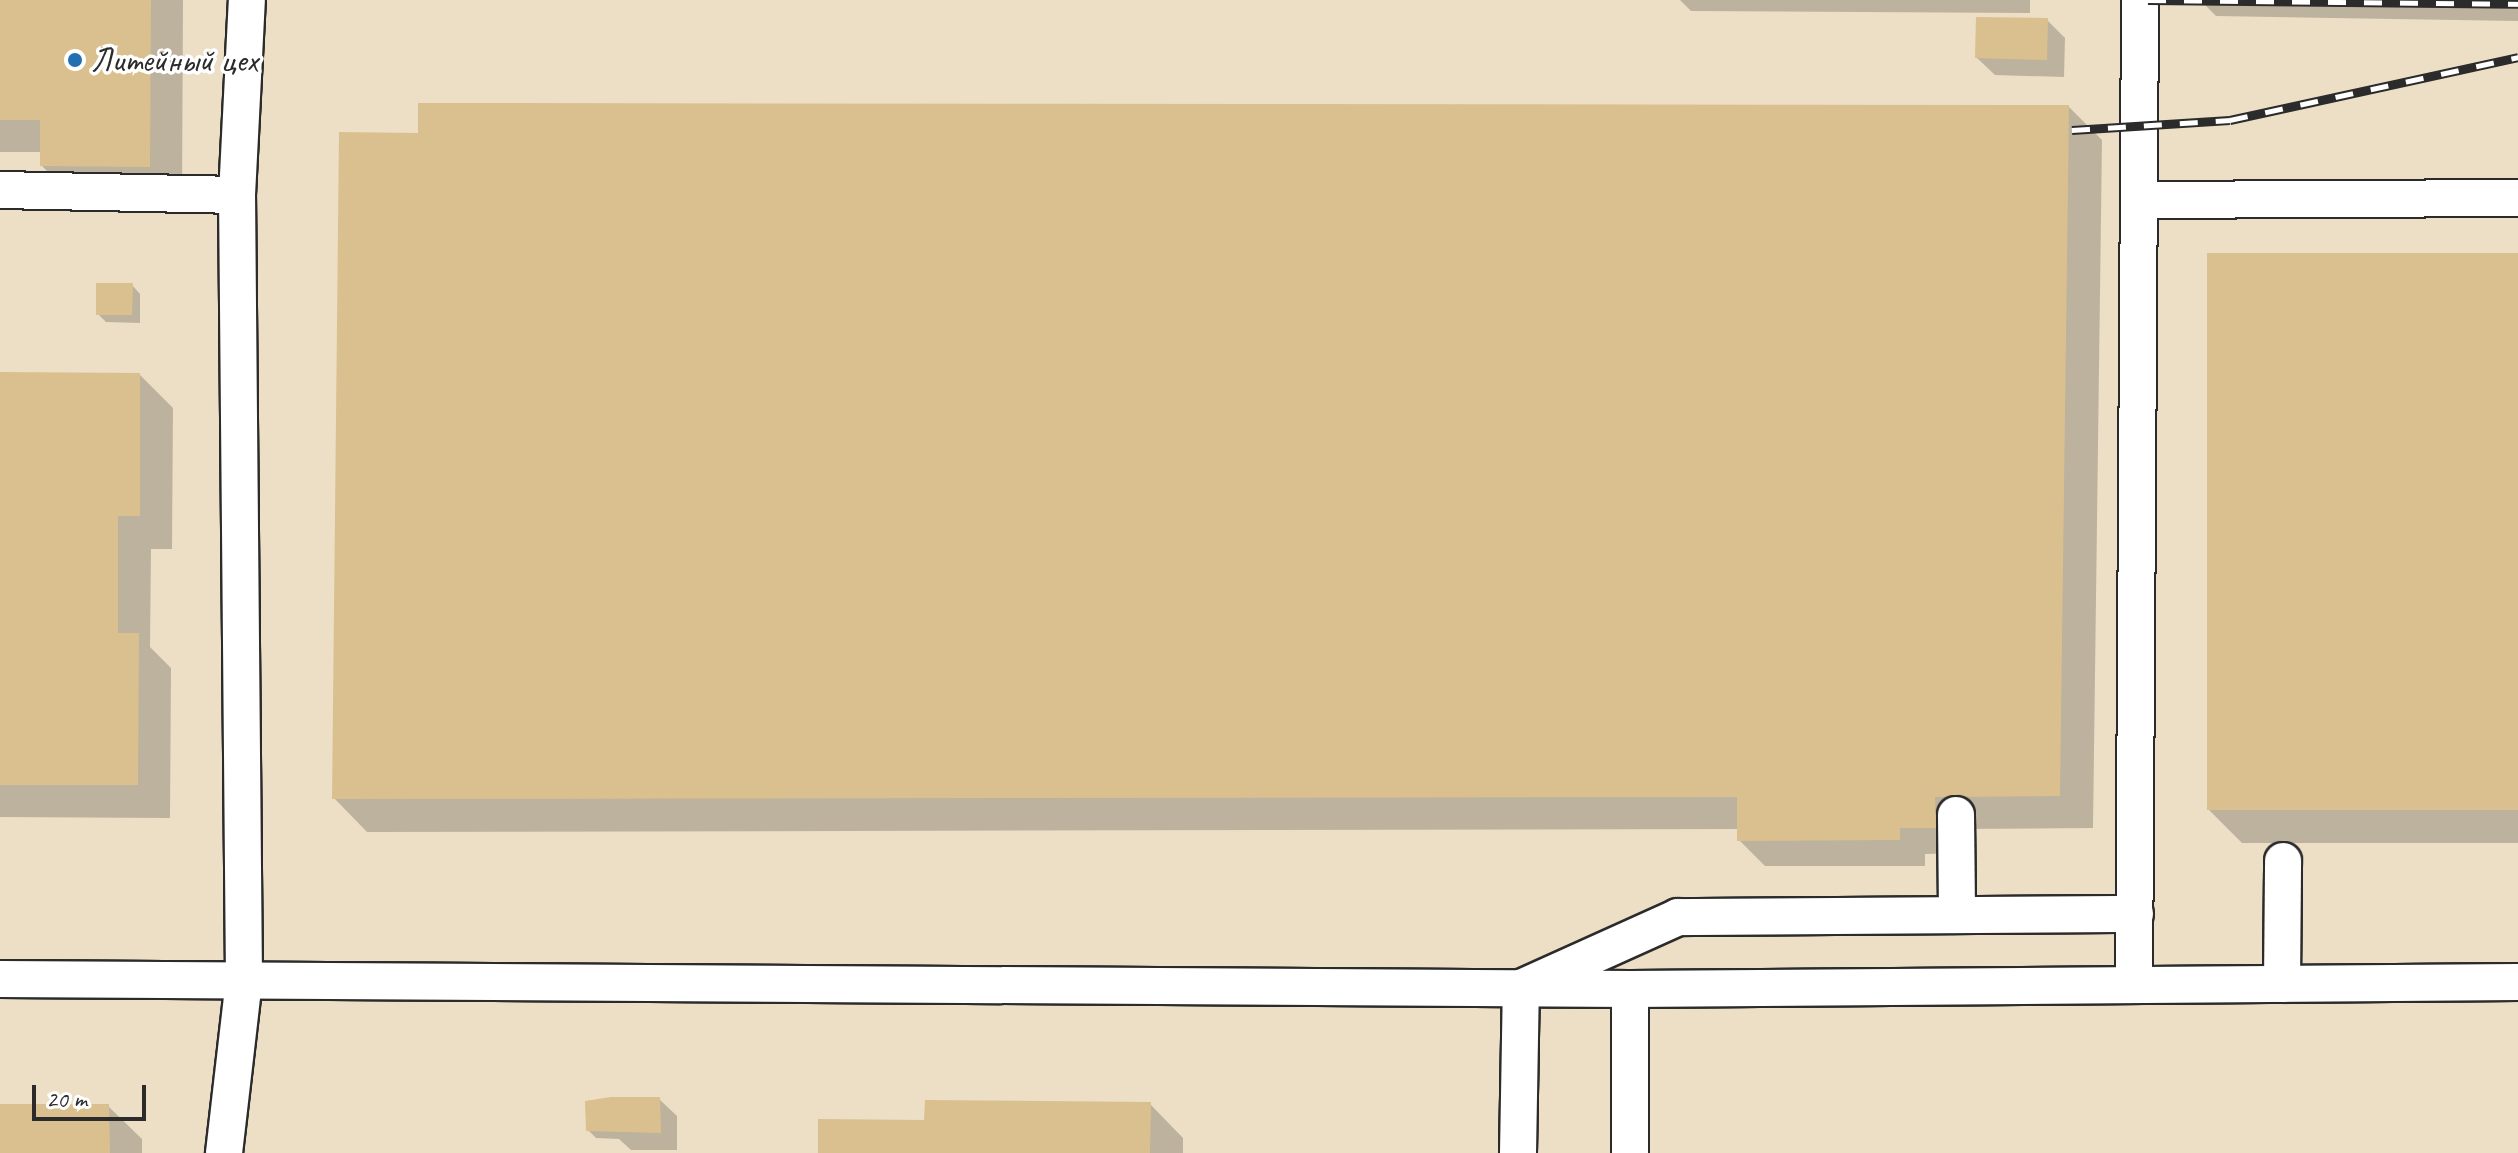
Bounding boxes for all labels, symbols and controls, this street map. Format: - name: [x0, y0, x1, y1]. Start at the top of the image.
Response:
- place label: Литейный цех: [91, 40, 258, 80]
- marker: Литейный цех: [66, 51, 84, 69]
- scale bar: [36, 1069, 150, 1119]
- text: 20 m: [46, 1084, 87, 1114]

